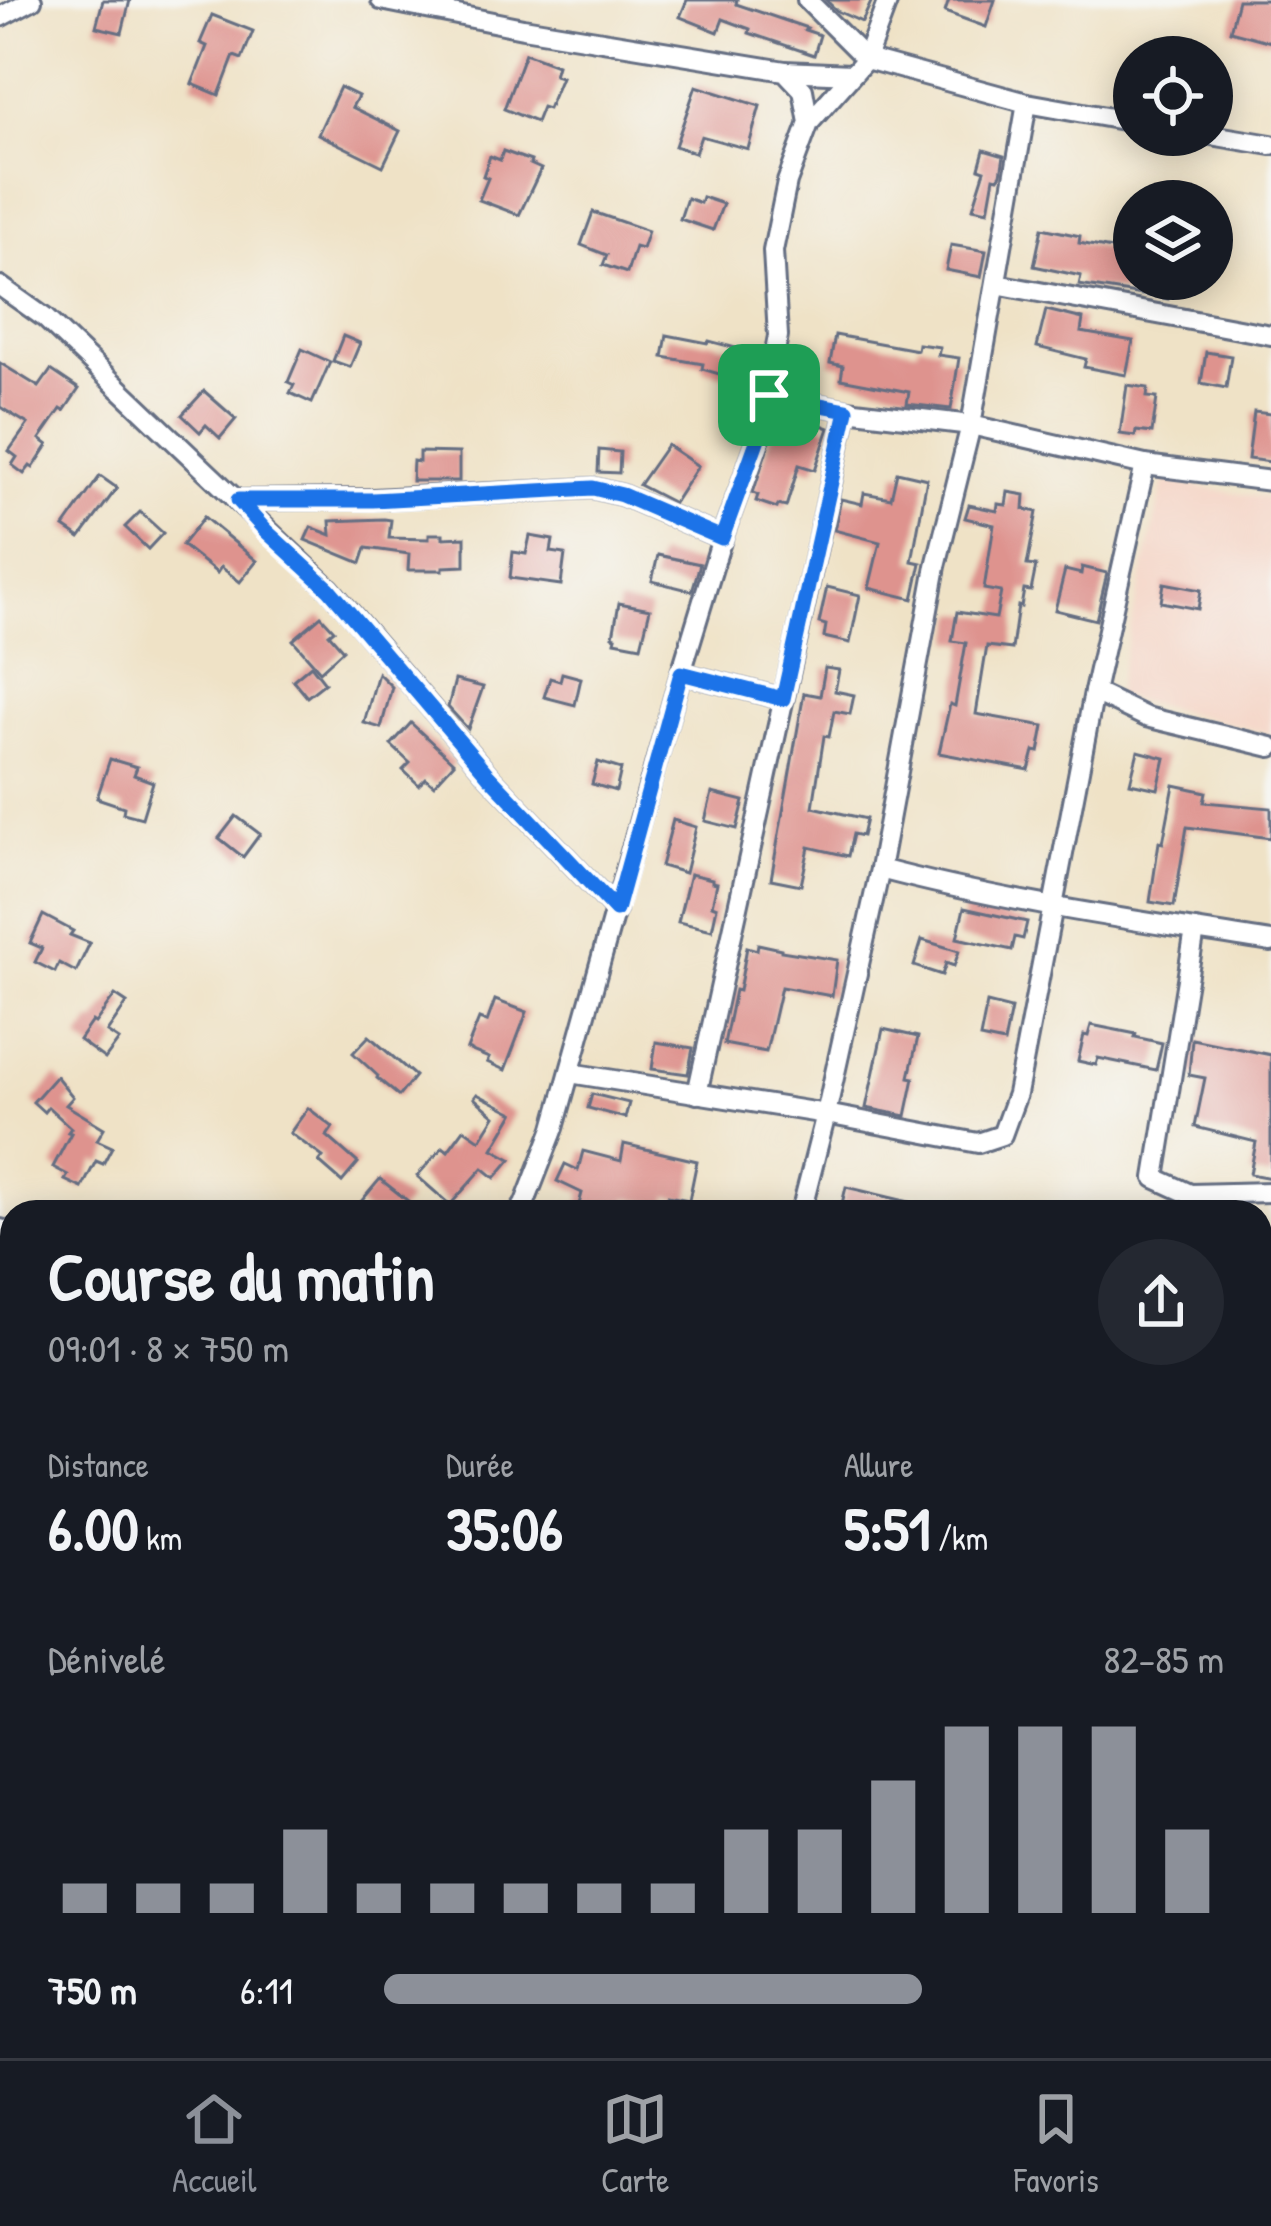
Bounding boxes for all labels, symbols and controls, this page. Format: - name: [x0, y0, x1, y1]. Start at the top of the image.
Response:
- map controls: [1113, 36, 1233, 300]
- button: locate: [1113, 36, 1233, 156]
- button: layers: [1113, 180, 1233, 300]
- pin: [718, 344, 820, 446]
- icon: arrive: [736, 362, 802, 428]
- text: Course du matin: [48, 1231, 435, 1321]
- button: share: [1098, 1239, 1224, 1365]
- text: 09:01 · 8 × 750 m: [48, 1321, 289, 1374]
- text: Distance: [48, 1443, 149, 1487]
- text: Durée: [446, 1443, 514, 1487]
- text: Allure: [844, 1443, 913, 1487]
- text: 6.00: [48, 1487, 139, 1569]
- text: 35:06: [446, 1487, 563, 1569]
- text: 5:51: [844, 1487, 930, 1569]
- text: km: [139, 1516, 182, 1560]
- text: /km: [930, 1516, 988, 1560]
- text: Dénivelé: [48, 1632, 165, 1685]
- text: 82–85 m: [1104, 1632, 1224, 1685]
- text: 750 m: [48, 1963, 137, 2016]
- text: 6:11: [240, 1963, 293, 2016]
- tab: Accueil: [172, 2086, 257, 2202]
- tab: Carte: [601, 2086, 669, 2202]
- tab: Favoris: [1014, 2086, 1099, 2202]

